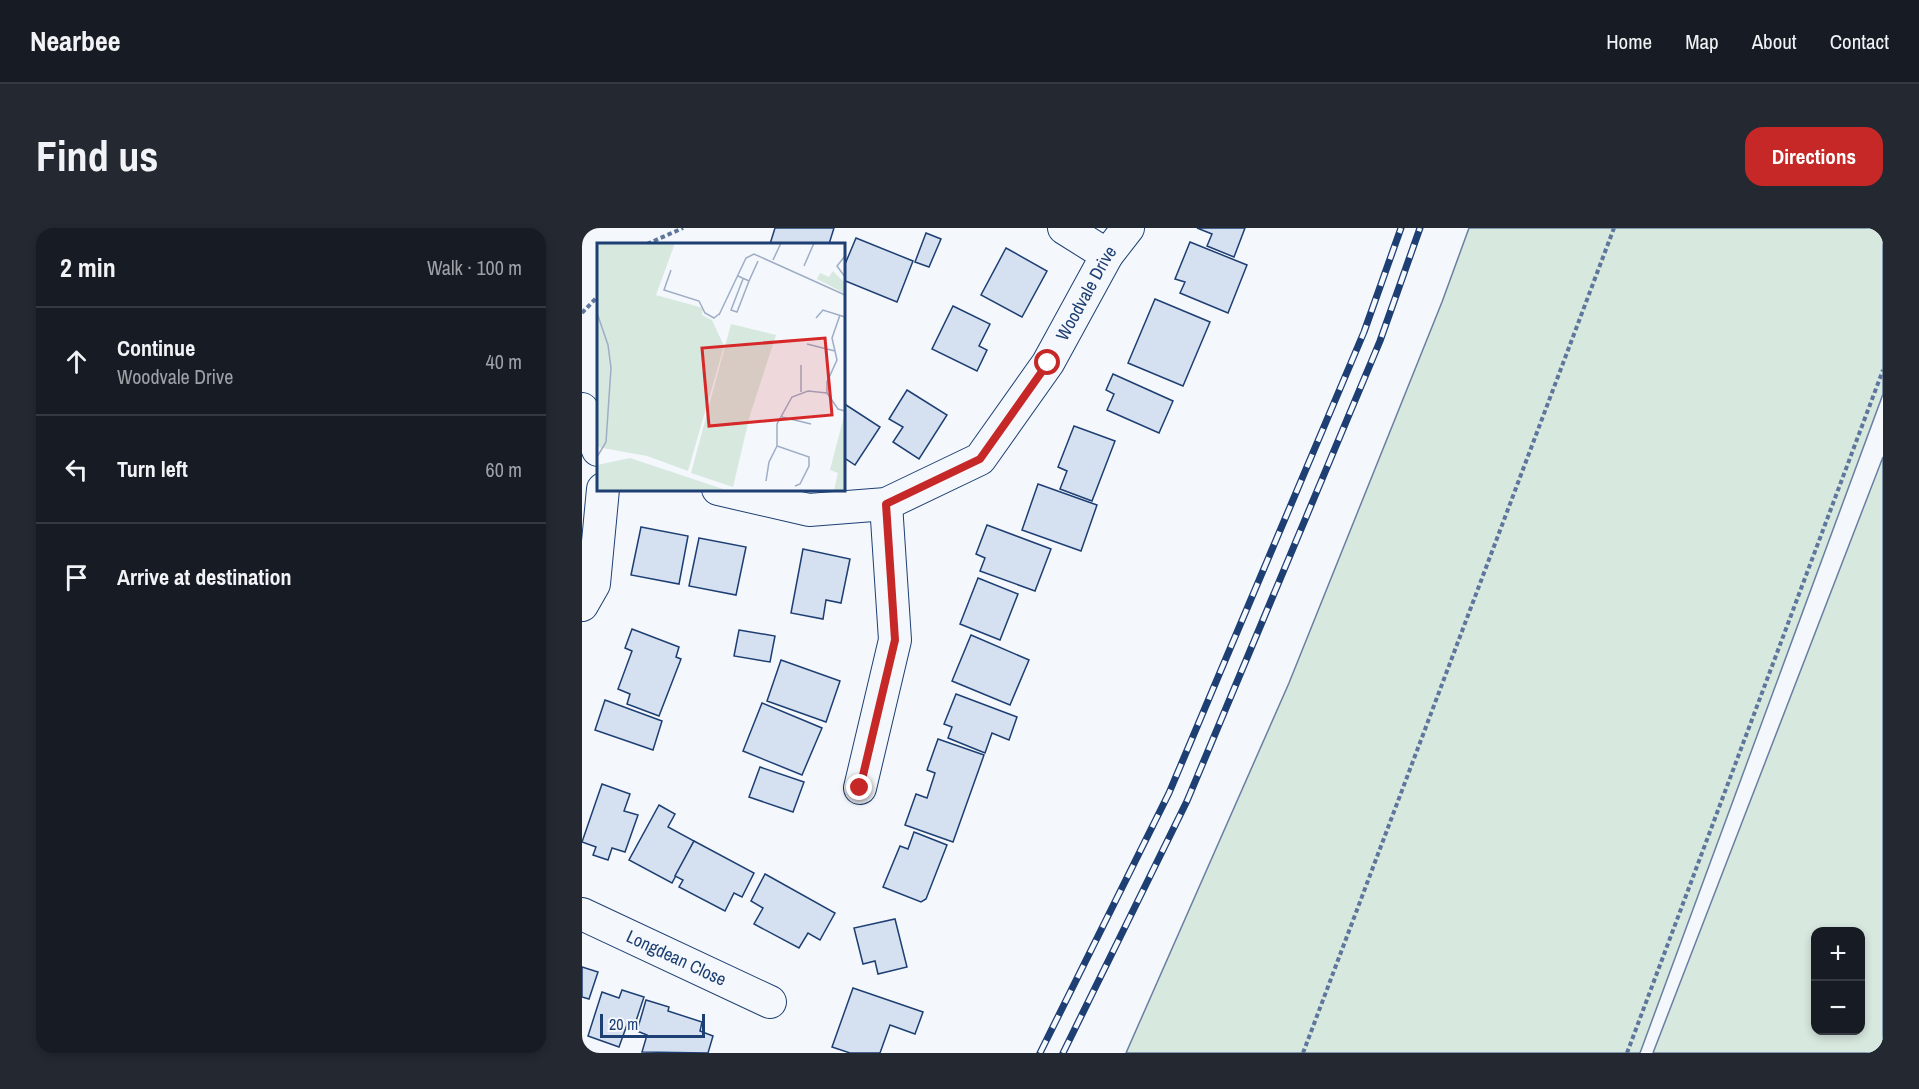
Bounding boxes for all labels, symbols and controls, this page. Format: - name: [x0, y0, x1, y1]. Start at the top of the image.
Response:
- text: Nearbee: [30, 22, 121, 60]
- text: Home: [1606, 27, 1652, 56]
- text: Map: [1685, 27, 1719, 56]
- text: About: [1752, 27, 1797, 56]
- text: Contact: [1830, 27, 1889, 56]
- button: Directions: [1745, 127, 1883, 186]
- text: Find us: [36, 128, 158, 184]
- street label: Woodvale Drive: [1050, 240, 1122, 345]
- inset map: [597, 243, 844, 490]
- text: 2 min: [60, 250, 116, 285]
- text: Walk · 100 m: [427, 254, 522, 281]
- text: Continue: [117, 333, 195, 363]
- icon: ahead: [60, 345, 93, 378]
- text: 40 m: [486, 348, 522, 375]
- route start: [1034, 349, 1060, 375]
- text: Woodvale Drive: [117, 363, 233, 390]
- icon: left: [60, 453, 93, 486]
- text: Turn left: [117, 454, 188, 484]
- text: 60 m: [486, 456, 522, 483]
- icon: arrive: [60, 561, 93, 594]
- text: Arrive at destination: [117, 562, 291, 592]
- route end: [846, 774, 872, 800]
- street label: Longdean Close: [622, 924, 730, 992]
- map controls: [1811, 927, 1865, 1035]
- button: +: [1811, 927, 1865, 981]
- button: −: [1811, 981, 1865, 1035]
- scale bar: [600, 1011, 705, 1038]
- text: 20 m: [609, 1013, 638, 1035]

